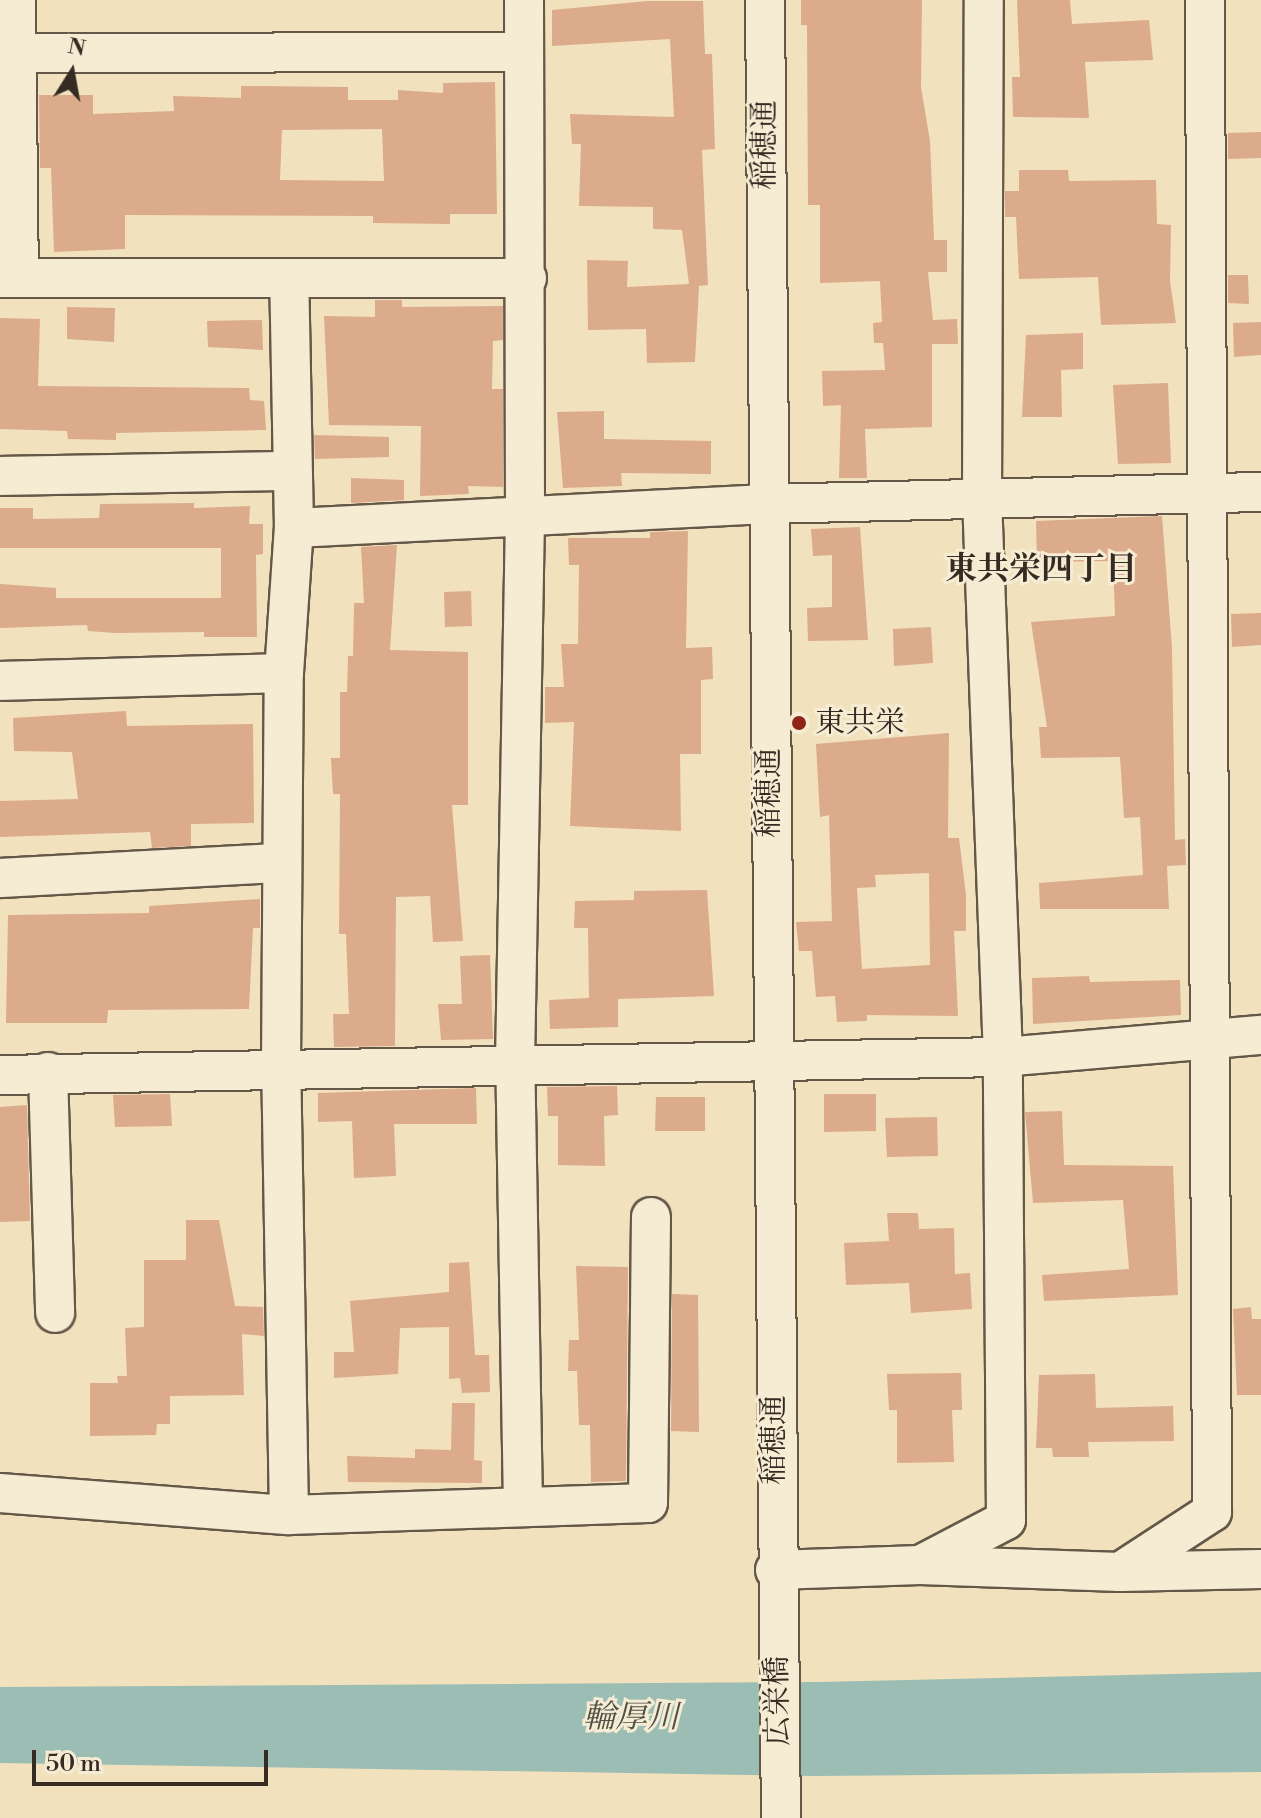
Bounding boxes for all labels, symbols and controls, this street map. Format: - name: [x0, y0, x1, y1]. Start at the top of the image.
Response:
- north arrow: [32, 32, 112, 112]
- text: N: [66, 33, 88, 63]
- street label: 稲穂通: [747, 100, 783, 190]
- district label: 東共栄四丁目: [945, 550, 1137, 588]
- place label: 東共栄: [815, 705, 905, 741]
- marker: 東共栄: [790, 714, 808, 732]
- street label: 稲穂通: [751, 748, 787, 838]
- street label: 稲穂通: [756, 1395, 792, 1485]
- street label: 広栄橋: [759, 1656, 797, 1746]
- water label: 輪厚川: [583, 1698, 679, 1736]
- scale bar: [36, 1734, 272, 1784]
- text: 50 m: [46, 1749, 101, 1779]

